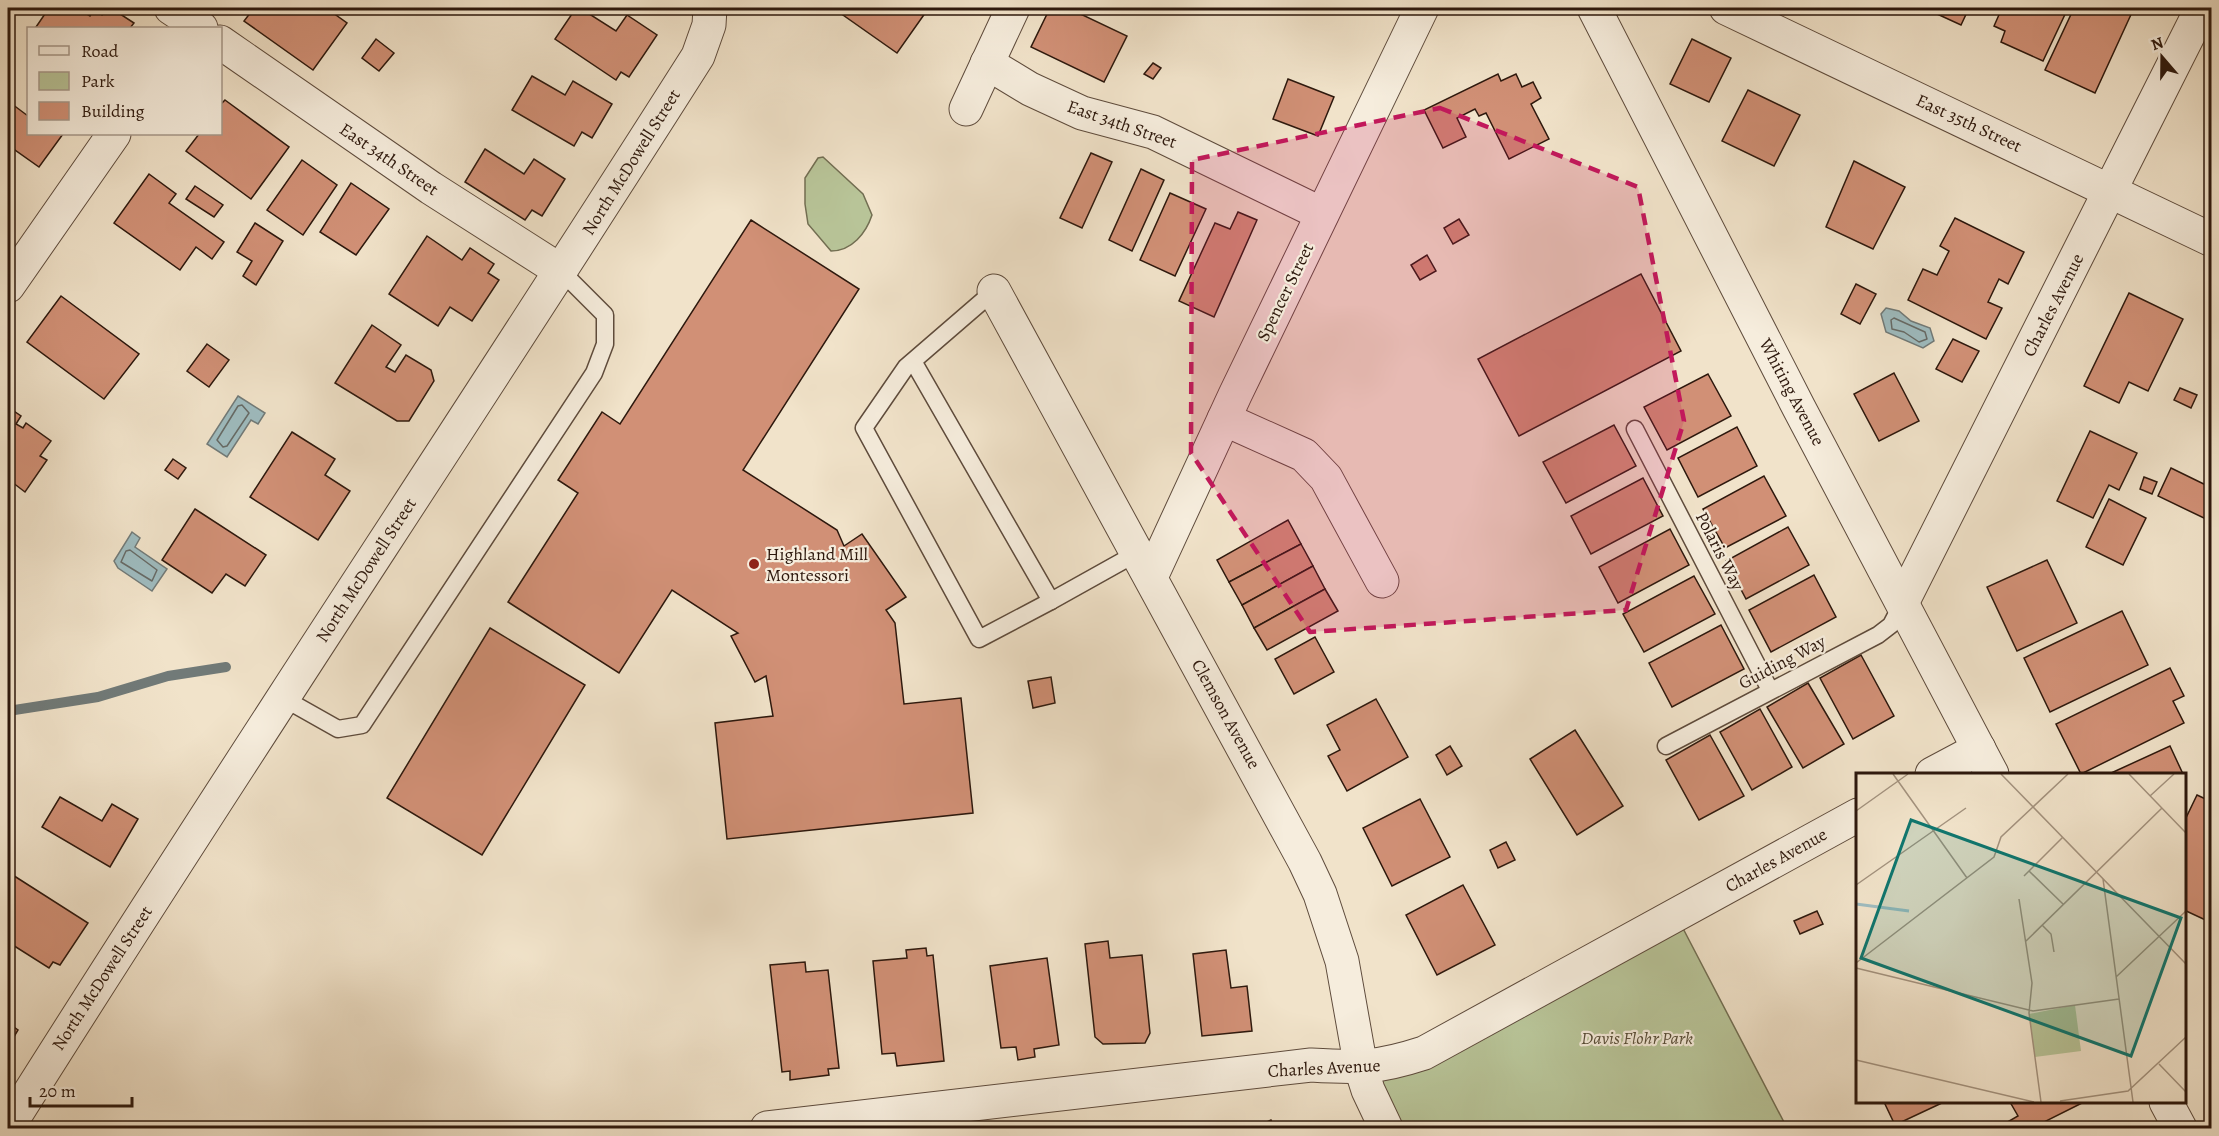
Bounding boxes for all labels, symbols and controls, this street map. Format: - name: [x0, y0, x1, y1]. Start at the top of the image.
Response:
- legend: [27, 27, 222, 135]
- north arrow: [2132, 27, 2192, 87]
- text: N: [2148, 31, 2167, 56]
- text: Road: [81, 39, 119, 63]
- text: Park: [81, 69, 115, 93]
- street label: North McDowell Street: [576, 84, 686, 240]
- street label: East 35th Street: [1912, 88, 2026, 158]
- street label: East 34th Street: [1064, 94, 1180, 154]
- text: Building: [81, 99, 145, 123]
- street label: East 34th Street: [335, 117, 443, 201]
- street label: Spencer Street: [1251, 239, 1319, 345]
- street label: Charles Avenue: [2017, 249, 2089, 361]
- street label: Whiting Avenue: [1753, 333, 1830, 450]
- street label: North McDowell Street: [310, 493, 422, 647]
- street label: Polaris Way: [1690, 508, 1750, 595]
- place label: Highland Mill Montessori: [766, 542, 869, 587]
- marker: Highland Mill Montessori: [747, 557, 761, 571]
- street label: Guiding Way: [1734, 629, 1830, 695]
- street label: Clemson Avenue: [1186, 655, 1266, 773]
- inset map: [1856, 773, 2186, 1103]
- street label: Charles Avenue: [1721, 822, 1831, 898]
- street label: North McDowell Street: [46, 901, 158, 1055]
- park label: Davis Flohr Park: [1581, 1026, 1693, 1050]
- street label: Charles Avenue: [1267, 1053, 1381, 1083]
- scale bar: [30, 1070, 132, 1108]
- text: 20 m: [39, 1079, 76, 1103]

